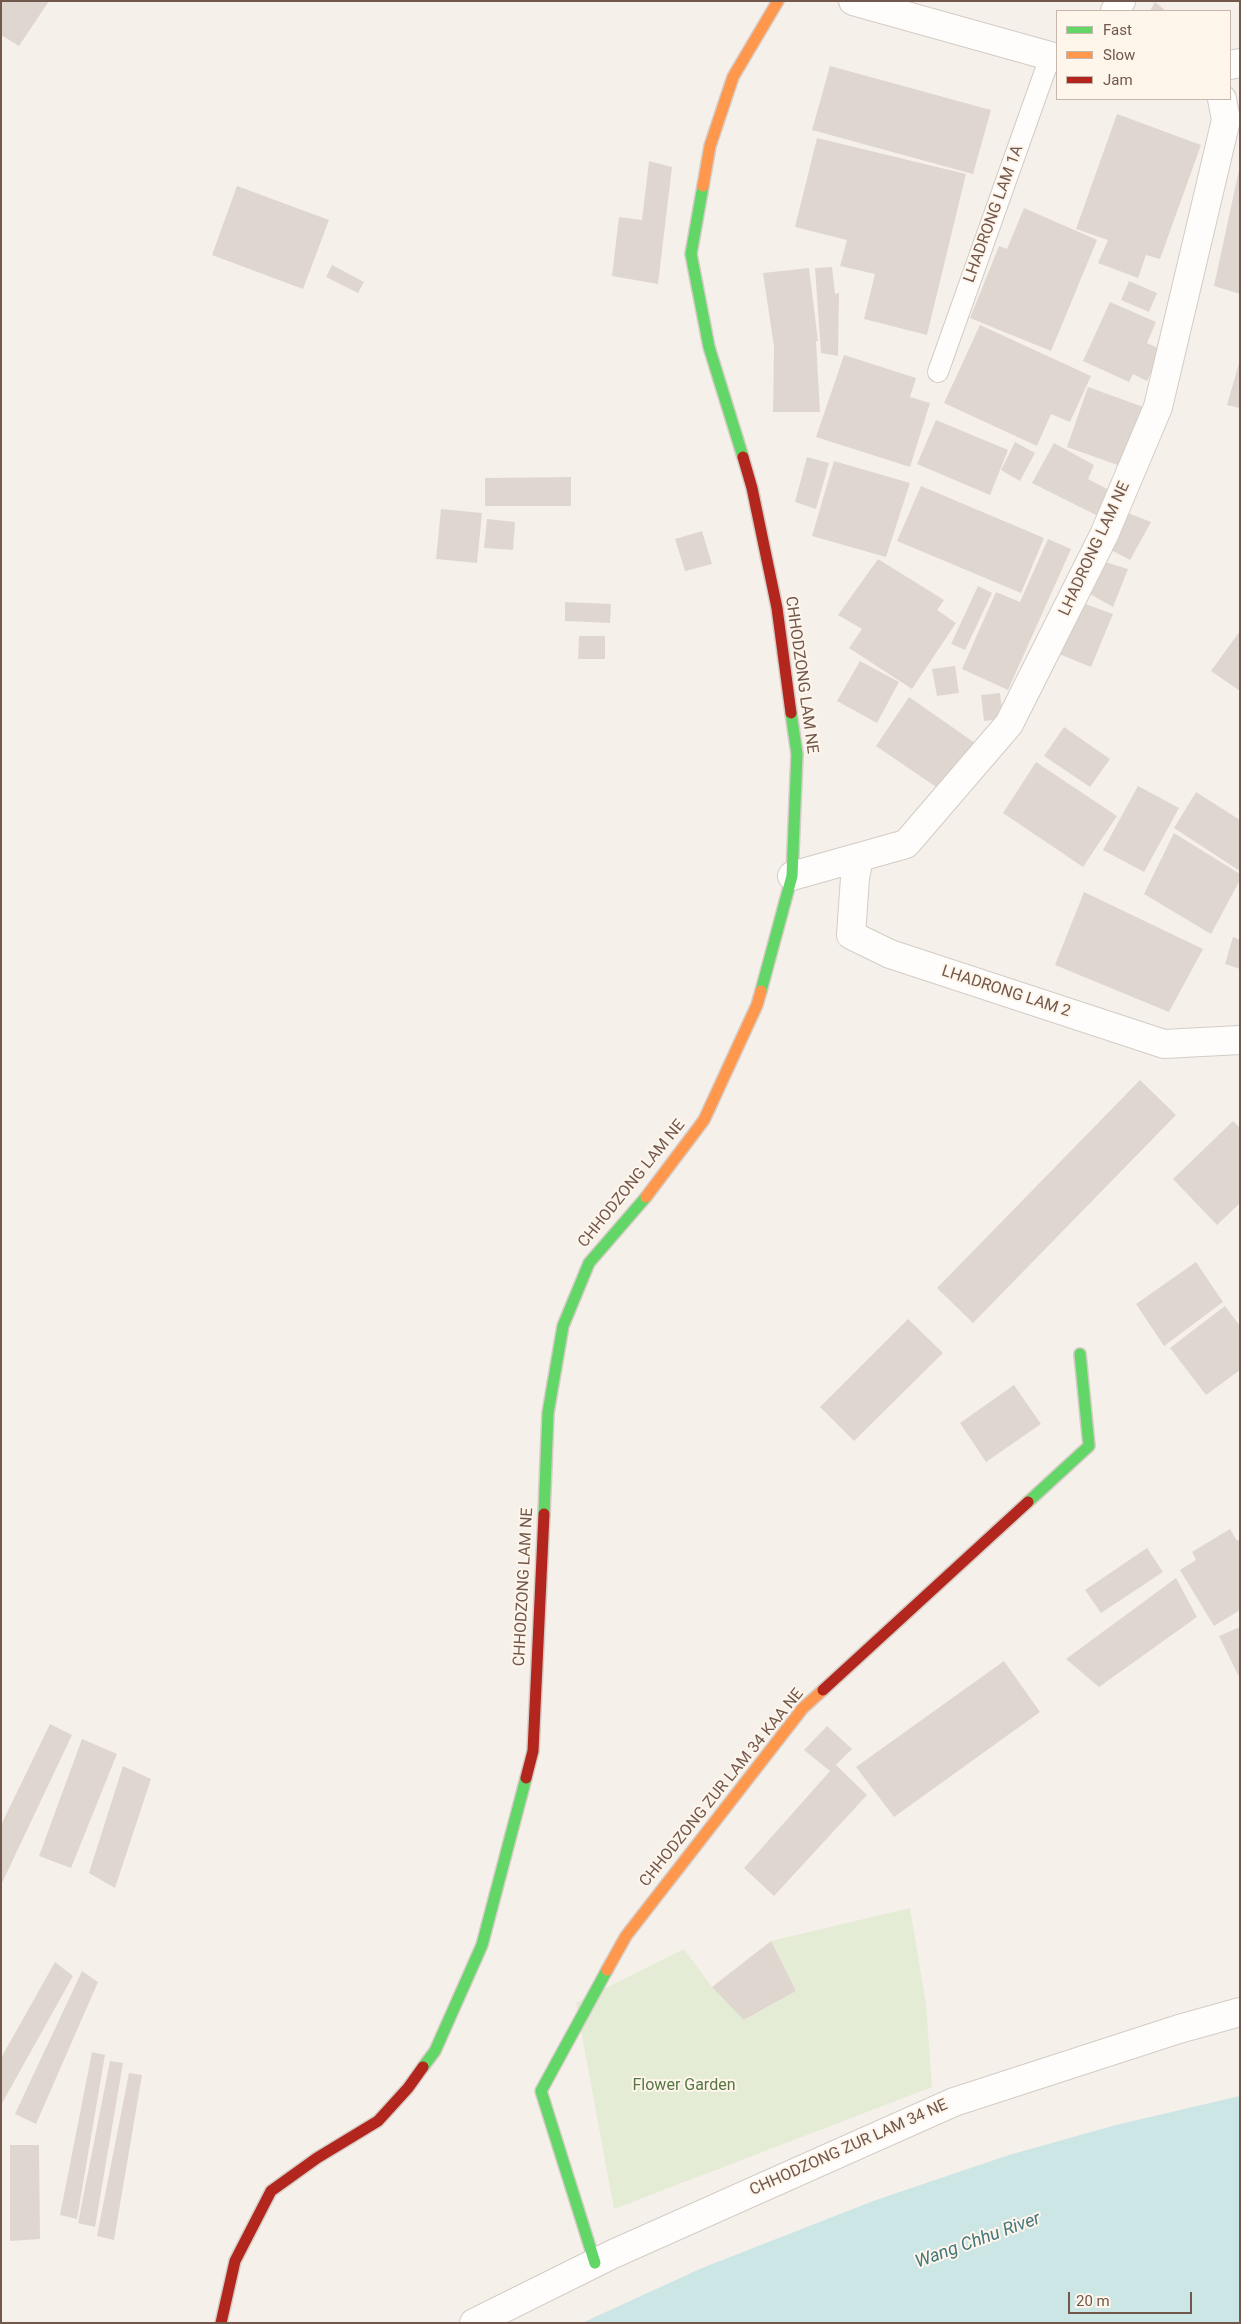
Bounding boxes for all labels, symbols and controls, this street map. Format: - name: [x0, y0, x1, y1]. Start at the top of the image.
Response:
- legend: [1056, 10, 1231, 100]
- text: Fast: [1103, 21, 1132, 39]
- text: Slow: [1103, 46, 1135, 64]
- text: Jam: [1103, 71, 1133, 89]
- street label: LHADRONG LAM 1A: [960, 143, 1028, 285]
- street label: LHADRONG LAM NE: [1055, 479, 1135, 619]
- street label: CHHODZONG LAM NE: [780, 595, 822, 755]
- street label: LHADRONG LAM 2: [939, 962, 1073, 1022]
- street label: CHHODZONG LAM NE: [575, 1116, 689, 1252]
- street label: CHHODZONG LAM NE: [510, 1507, 538, 1667]
- street label: CHHODZONG ZUR LAM 34 KAA NE: [636, 1685, 808, 1891]
- park label: Flower Garden: [633, 2076, 735, 2096]
- street label: CHHODZONG ZUR LAM 34 NE: [747, 2096, 951, 2200]
- water label: Wang Chhu River: [912, 2208, 1044, 2274]
- scale bar: [1071, 2282, 1195, 2314]
- text: 20 m: [1076, 2292, 1110, 2310]

